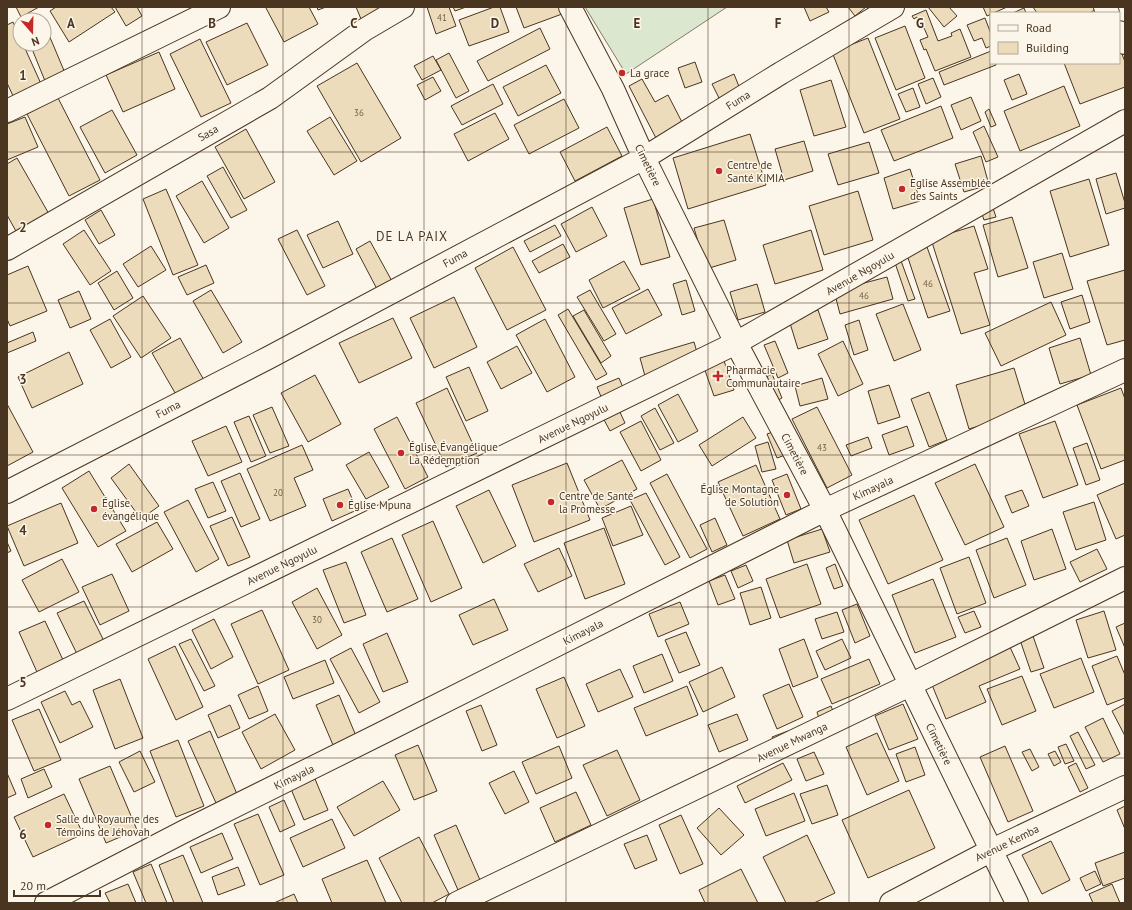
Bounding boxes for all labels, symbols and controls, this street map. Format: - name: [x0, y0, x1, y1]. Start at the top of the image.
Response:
- north arrow: [12, 12, 52, 52]
- house number: 41: [437, 12, 447, 23]
- legend: [990, 12, 1120, 64]
- text: A: [67, 15, 75, 32]
- text: B: [208, 15, 216, 32]
- text: C: [350, 15, 358, 32]
- text: D: [491, 15, 499, 32]
- text: E: [634, 15, 641, 32]
- text: F: [775, 15, 782, 32]
- text: G: [916, 15, 924, 32]
- text: Road: [1026, 20, 1051, 35]
- text: N: [30, 34, 41, 49]
- text: Building: [1026, 40, 1069, 55]
- place label: La grace: [630, 66, 670, 80]
- text: 1: [19, 67, 27, 84]
- marker: La grace: [617, 68, 627, 78]
- street label: Fuma: [723, 87, 753, 113]
- house number: 36: [354, 107, 364, 118]
- street label: Sasa: [195, 122, 221, 144]
- street label: Cimetière: [632, 142, 664, 189]
- place label: Centre de Santé KIMIA: [727, 158, 785, 185]
- marker: Centre de Santé KIMIA: [714, 166, 724, 176]
- place label: Eglise Assemblée des Saints: [910, 176, 992, 203]
- marker: Eglise Assemblée des Saints: [897, 184, 907, 194]
- text: 2: [19, 219, 27, 236]
- district label: DE LA PAIX: [376, 228, 448, 245]
- street label: Fuma: [440, 246, 470, 270]
- street label: Avenue Ngoyulu: [823, 248, 897, 298]
- house number: 46: [923, 278, 933, 289]
- house number: 46: [859, 290, 869, 301]
- place label: Pharmacie Communautaire: [726, 363, 801, 390]
- text: 3: [19, 371, 27, 388]
- marker: Pharmacie Communautaire: [713, 371, 723, 381]
- street label: Fuma: [153, 397, 183, 421]
- street label: Avenue Ngoyulu: [536, 400, 611, 446]
- street label: Cimetière: [778, 431, 812, 478]
- place label: Église Évangélique La Rédemption: [409, 440, 498, 467]
- house number: 43: [817, 442, 827, 453]
- marker: Église Évangélique La Rédemption: [396, 448, 406, 458]
- street label: Kimayala: [850, 473, 896, 503]
- place label: Église Montagne de Solution: [701, 482, 779, 509]
- house number: 20: [273, 487, 283, 498]
- place label: Centre de Santé la Promesse: [559, 489, 634, 516]
- marker: Église Montagne de Solution: [782, 490, 792, 500]
- place label: Église évangélique: [102, 496, 160, 523]
- marker: Centre de Santé la Promesse: [546, 497, 556, 507]
- place label: Église Mpuna: [348, 498, 411, 512]
- marker: Église Mpuna: [335, 500, 345, 510]
- marker: Église évangélique: [89, 504, 99, 514]
- text: 4: [19, 522, 27, 539]
- street label: Avenue Ngoyulu: [245, 542, 320, 588]
- house number: 30: [312, 614, 322, 625]
- street label: Kimayala: [561, 616, 605, 648]
- text: 5: [19, 674, 27, 691]
- street label: Avenue Mwanga: [754, 719, 830, 765]
- street label: Cimetière: [923, 721, 955, 768]
- street label: Kimayala: [271, 761, 317, 793]
- place label: Salle du Royaume des Témoins de Jéhovah: [56, 812, 159, 839]
- marker: Salle du Royaume des Témoins de Jéhovah: [43, 820, 53, 830]
- street label: Avenue Kemba: [973, 821, 1041, 865]
- text: 6: [19, 826, 27, 843]
- scale bar: [14, 872, 100, 898]
- text: 20 m: [20, 878, 46, 893]

